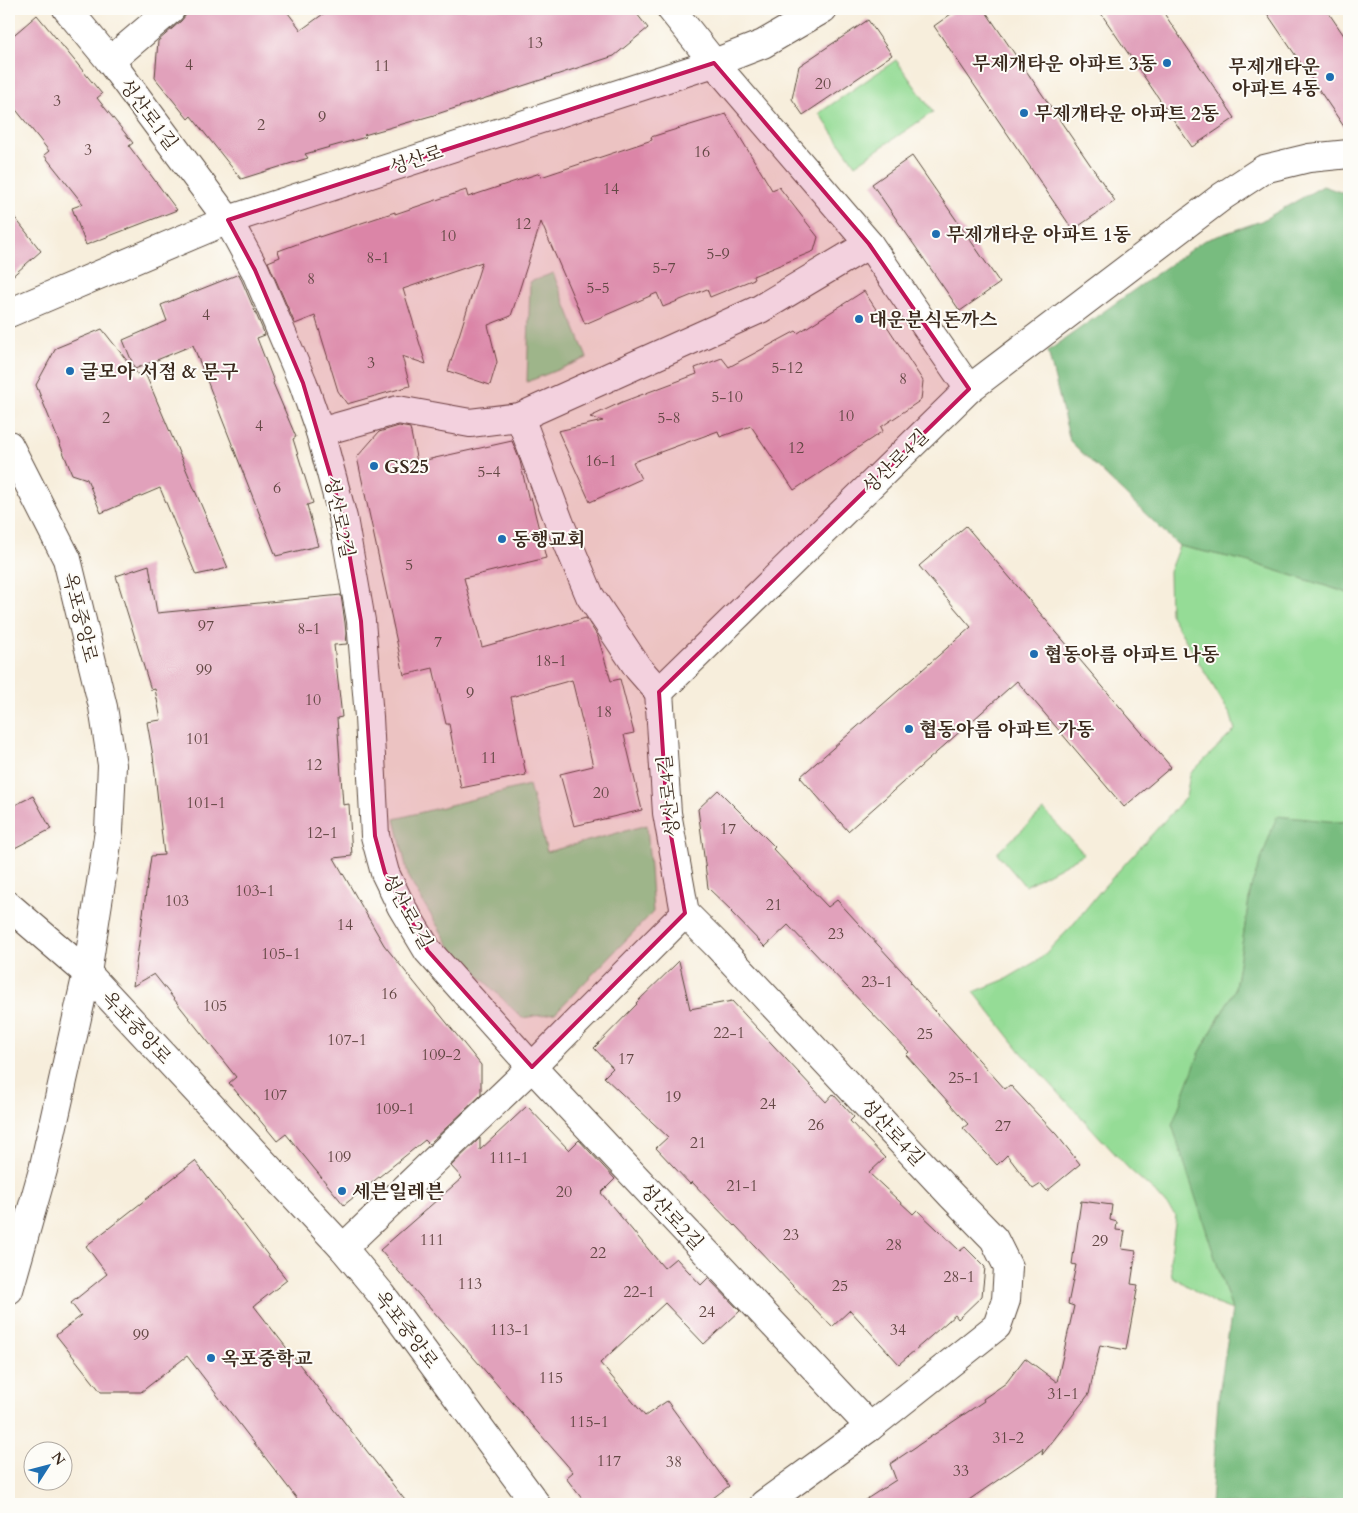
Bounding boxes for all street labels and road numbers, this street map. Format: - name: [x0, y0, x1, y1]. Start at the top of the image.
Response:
- street label: 성산로1길: [113, 74, 184, 156]
- street label: 성산로: [386, 139, 447, 181]
- street label: 성산로4길: [857, 423, 935, 500]
- street label: 성산로2길: [318, 474, 360, 561]
- street label: 옥포중앙로: [56, 570, 104, 665]
- street label: 성산로4길: [652, 753, 686, 839]
- street label: 성산로2길: [376, 869, 439, 954]
- street label: 옥포중앙로: [95, 985, 177, 1070]
- street label: 성산로4길: [854, 1093, 930, 1172]
- street label: 성산로2길: [633, 1177, 709, 1256]
- street label: 옥포중앙로: [368, 1285, 444, 1374]

